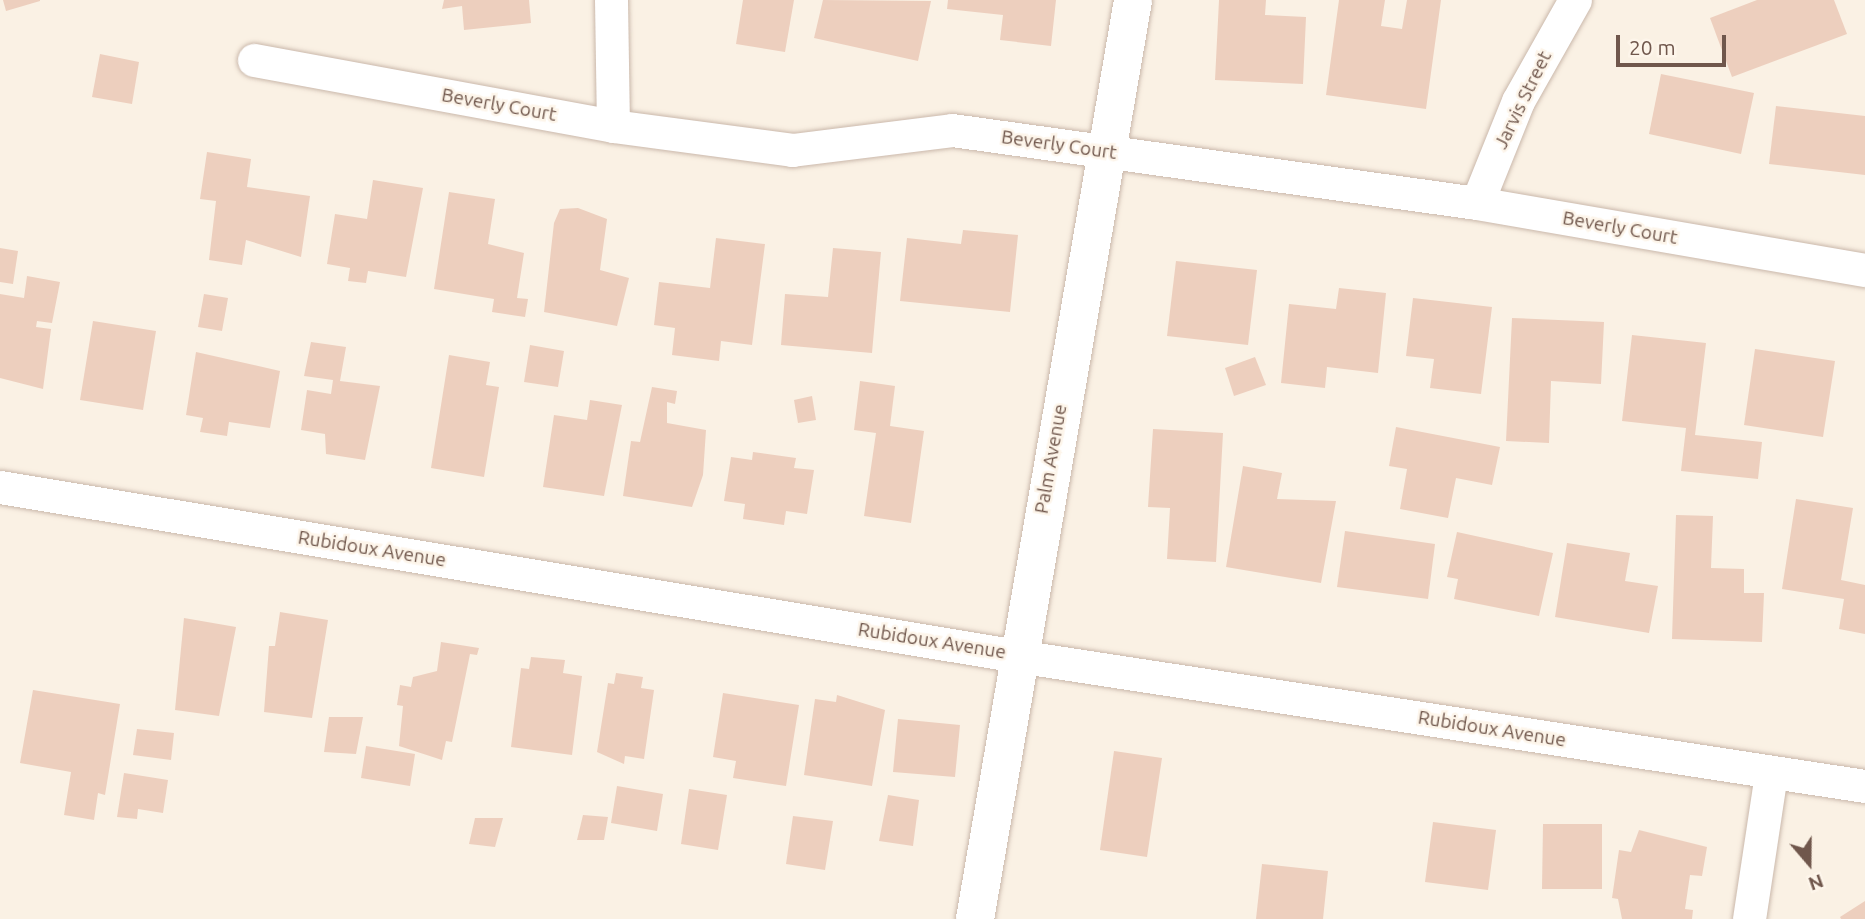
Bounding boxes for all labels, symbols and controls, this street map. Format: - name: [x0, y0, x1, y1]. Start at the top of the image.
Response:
- scale bar: [1620, 21, 1730, 65]
- text: 20 m: [1629, 35, 1676, 59]
- street label: Jarvis Street: [1489, 47, 1557, 153]
- street label: Beverly Court: [440, 84, 558, 126]
- street label: Beverly Court: [1000, 126, 1118, 164]
- street label: Beverly Court: [1561, 207, 1679, 249]
- street label: Palm Avenue: [1030, 403, 1072, 515]
- street label: Rubidoux Avenue: [296, 526, 448, 572]
- street label: Rubidoux Avenue: [856, 618, 1008, 664]
- street label: Rubidoux Avenue: [1416, 706, 1568, 752]
- north arrow: [1774, 828, 1844, 898]
- text: N: [1806, 870, 1827, 895]

